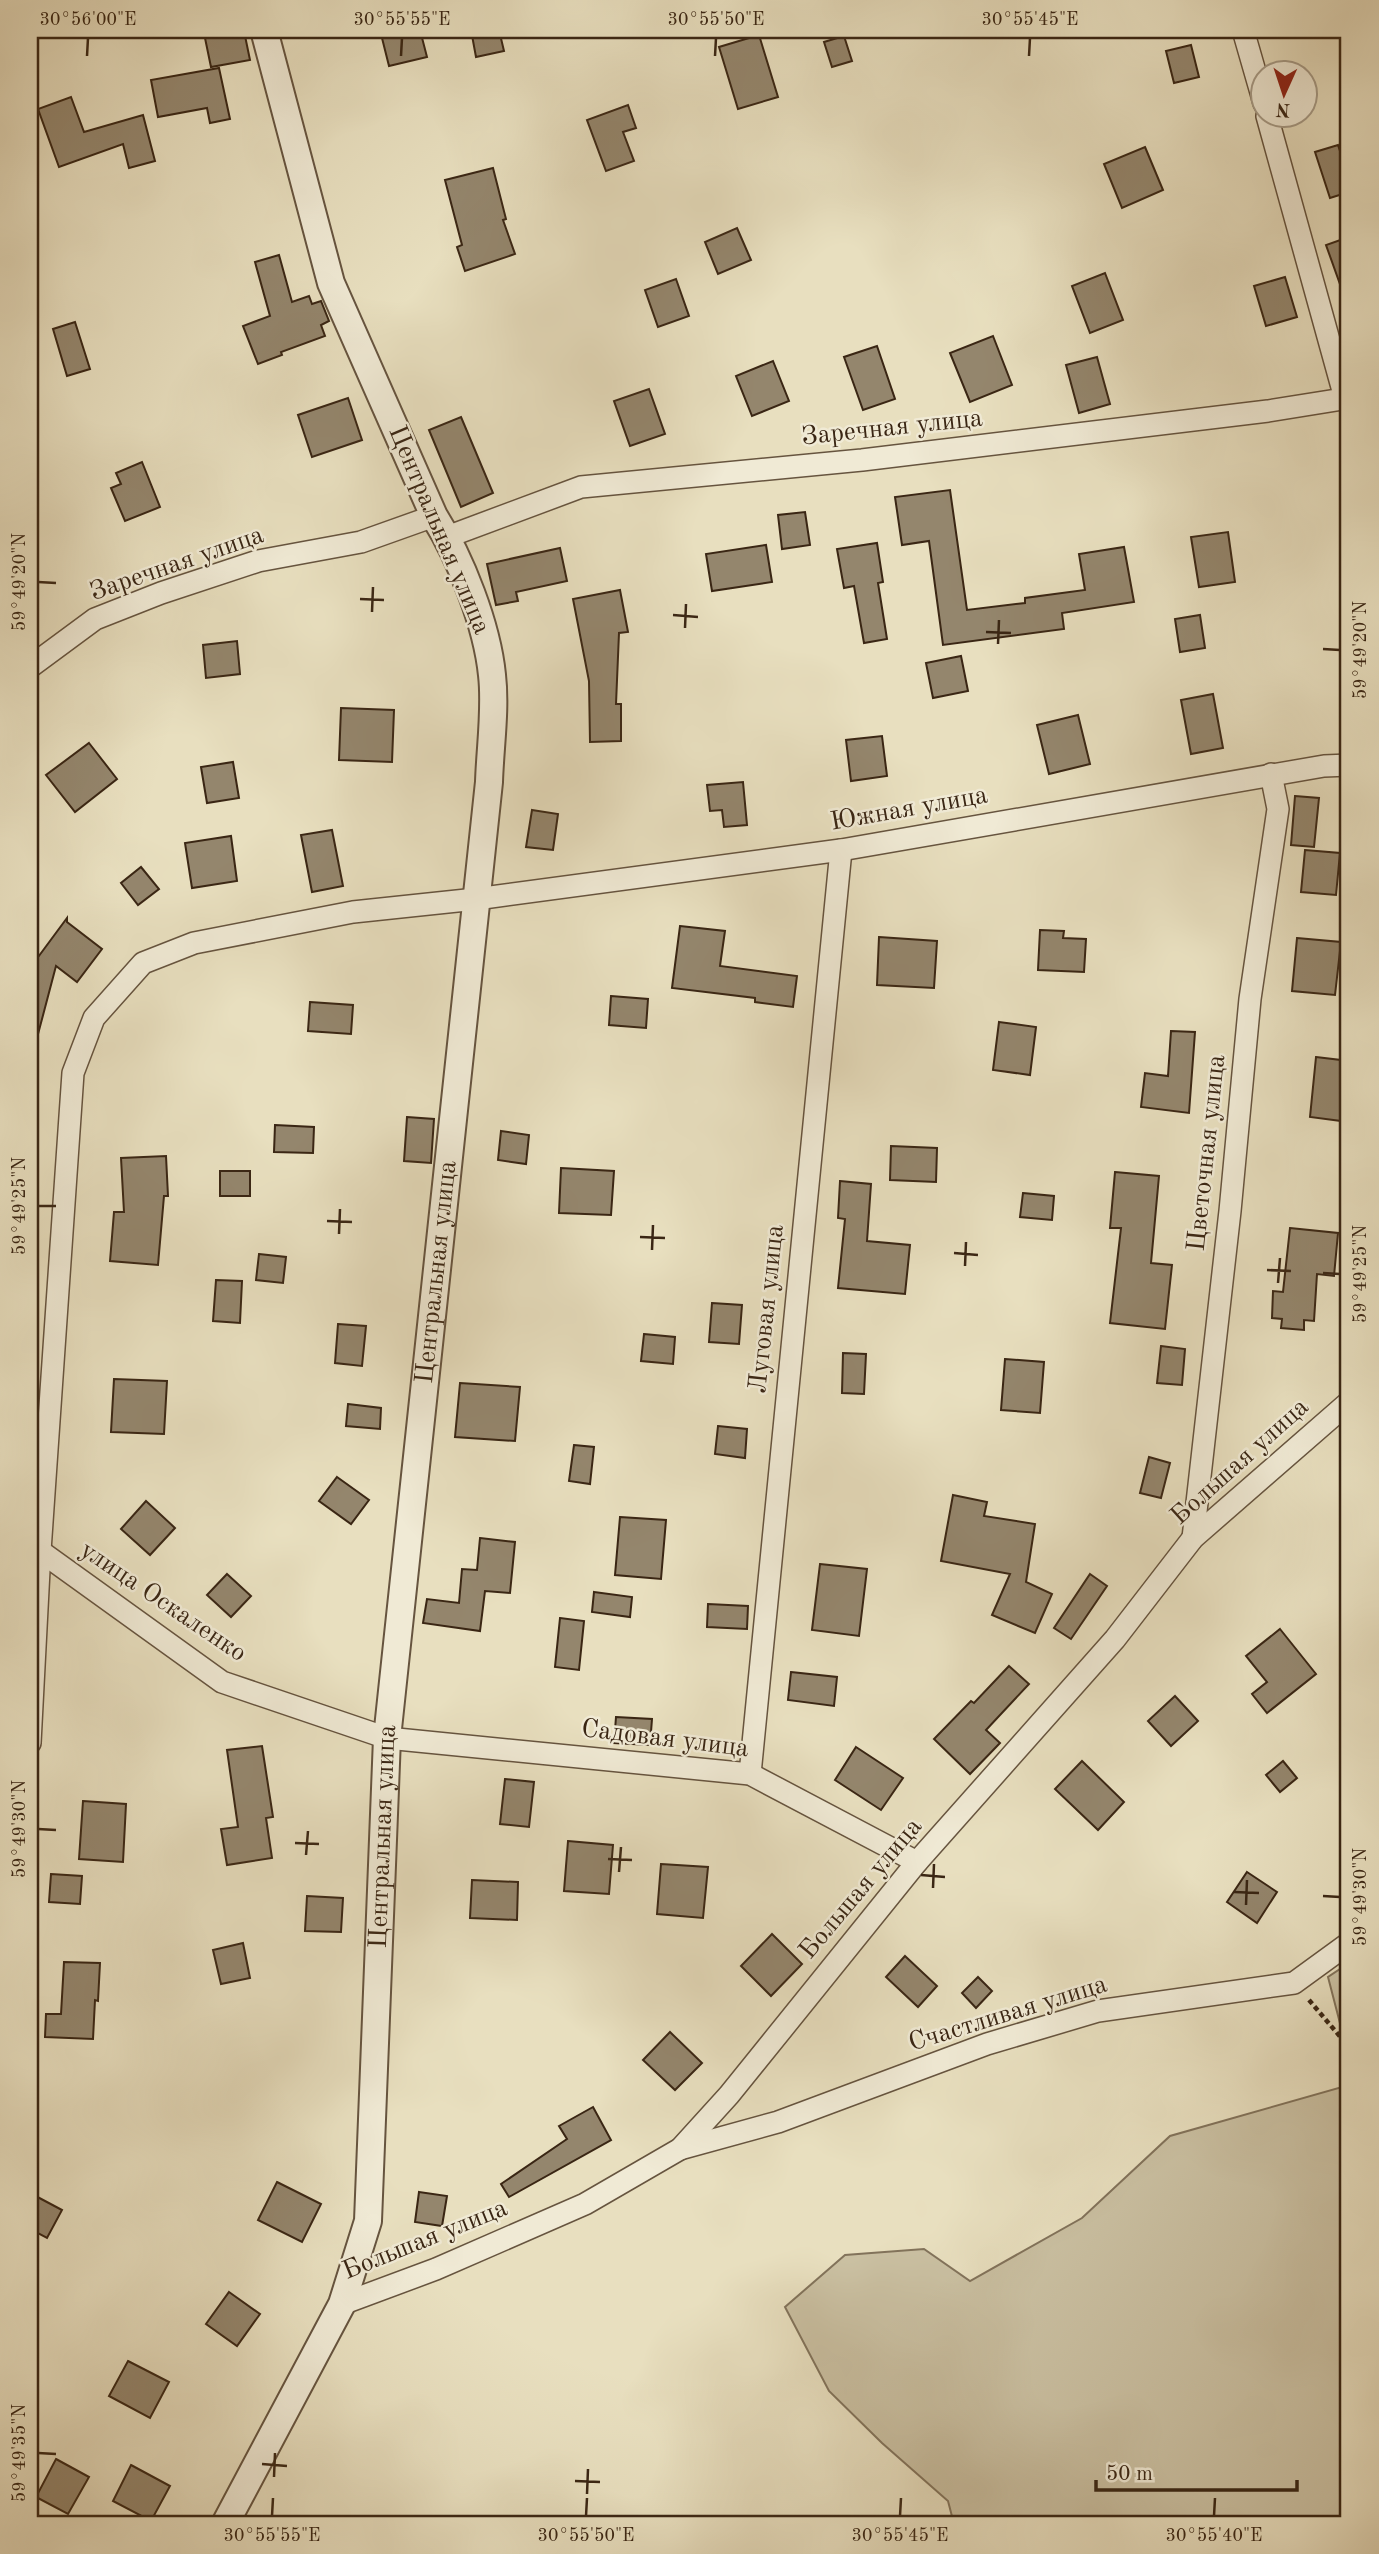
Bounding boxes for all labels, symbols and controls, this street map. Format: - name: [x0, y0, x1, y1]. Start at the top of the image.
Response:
- text: 30°56'00"E: [40, 11, 136, 29]
- text: 30°55'55"E: [354, 11, 450, 29]
- text: 30°55'50"E: [668, 11, 764, 29]
- text: 30°55'45"E: [982, 11, 1078, 29]
- north arrow: [1250, 60, 1320, 130]
- text: N: [1275, 99, 1291, 118]
- street label: Заречная улица: [800, 406, 984, 450]
- street label: Центральная улица: [383, 422, 495, 638]
- street label: Заречная улица: [87, 522, 267, 606]
- text: 59°49'20"N: [11, 533, 29, 631]
- text: 59°49'20"N: [1352, 601, 1370, 699]
- street label: Южная улица: [828, 782, 990, 836]
- street label: Цветочная улица: [1184, 1053, 1230, 1253]
- text: 59°49'25"N: [11, 1157, 29, 1255]
- street label: Центральная улица: [412, 1159, 462, 1385]
- street label: Луговая улица: [745, 1223, 789, 1395]
- text: 59°49'25"N: [1352, 1225, 1370, 1323]
- street label: Большая улица: [1166, 1394, 1314, 1530]
- street label: улица Оскаленко: [75, 1537, 251, 1667]
- street label: Садовая улица: [580, 1716, 750, 1762]
- street label: Центральная улица: [366, 1723, 401, 1949]
- text: 59°49'30"N: [11, 1780, 29, 1878]
- street label: Большая улица: [795, 1813, 927, 1964]
- text: 59°49'30"N: [1352, 1848, 1370, 1946]
- street label: Счастливая улица: [906, 1971, 1111, 2057]
- street label: Большая улица: [339, 2195, 511, 2285]
- text: 59°49'35"N: [11, 2404, 29, 2502]
- scale bar: [1096, 2449, 1297, 2493]
- text: 50 m: [1106, 2464, 1153, 2485]
- text: 30°55'55"E: [224, 2527, 320, 2545]
- text: 30°55'50"E: [538, 2527, 634, 2545]
- text: 30°55'45"E: [852, 2527, 948, 2545]
- text: 30°55'40"E: [1166, 2527, 1262, 2545]

